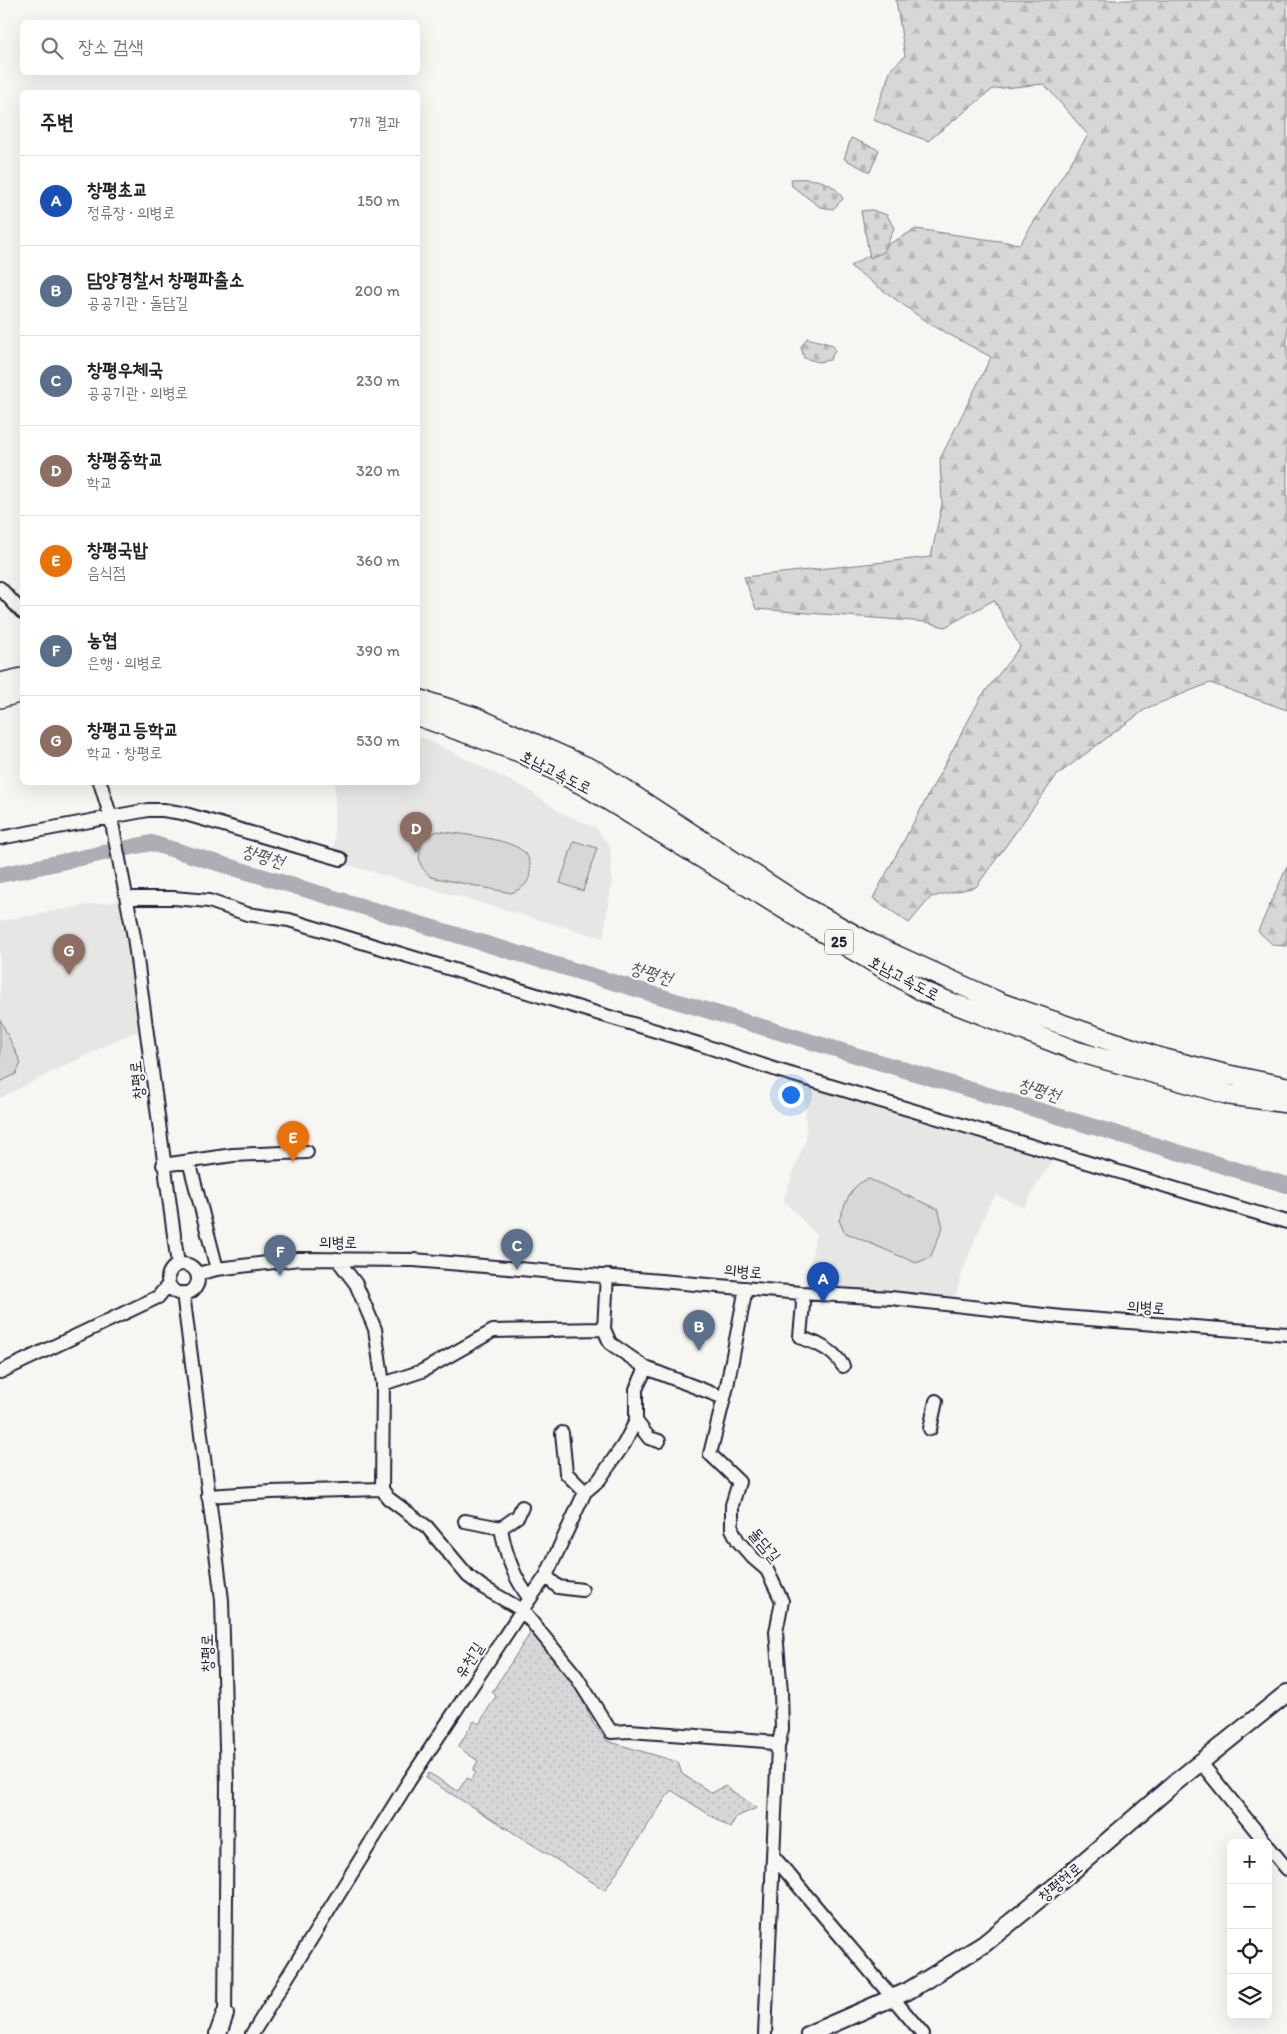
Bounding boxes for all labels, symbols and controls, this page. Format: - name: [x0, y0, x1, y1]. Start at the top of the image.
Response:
- search box: [20, 20, 420, 75]
- icon: search: [38, 34, 66, 62]
- text: 장소 검색: [78, 35, 143, 58]
- text: 주변: [40, 109, 74, 134]
- text: 7개 결과: [350, 113, 400, 132]
- text: 창평초교: [87, 178, 148, 201]
- text: A: [51, 191, 61, 210]
- text: 150 m: [357, 191, 400, 210]
- text: 정류장 · 의병로: [87, 203, 175, 222]
- text: 담양경찰서 창평파출소: [87, 268, 244, 291]
- text: B: [51, 281, 61, 300]
- text: 200 m: [355, 281, 400, 300]
- text: 공공기관 · 돌담길: [87, 293, 188, 312]
- text: 창평우체국: [87, 358, 163, 381]
- text: C: [51, 371, 61, 390]
- text: 230 m: [356, 371, 400, 390]
- text: 공공기관 · 의병로: [87, 383, 188, 402]
- text: 창평중학교: [87, 448, 163, 471]
- text: D: [51, 461, 61, 480]
- text: 320 m: [356, 461, 400, 480]
- text: 학교: [87, 473, 113, 492]
- text: 창평국밥: [87, 538, 148, 561]
- text: E: [52, 551, 60, 570]
- text: 360 m: [356, 551, 400, 570]
- text: 음식점: [87, 563, 126, 582]
- text: 농협: [87, 628, 118, 651]
- text: F: [52, 641, 60, 660]
- text: 390 m: [356, 641, 400, 660]
- text: 은행 · 의병로: [87, 653, 162, 672]
- text: 창평고등학교: [87, 718, 179, 741]
- text: G: [50, 731, 62, 750]
- text: 530 m: [356, 731, 400, 750]
- text: 학교 · 창평로: [87, 743, 162, 762]
- street label: 호남고속도로: [517, 746, 595, 798]
- pin: D: [400, 812, 432, 853]
- water label: 창평천: [239, 839, 288, 873]
- road number: 25: [825, 930, 853, 954]
- pin: G: [53, 934, 85, 975]
- street label: 호남고속도로: [865, 951, 943, 1005]
- water label: 창평천: [627, 956, 676, 990]
- street label: 창평로: [126, 1060, 148, 1100]
- water label: 창평천: [1015, 1073, 1064, 1107]
- your location: [778, 1082, 804, 1108]
- pin: E: [277, 1121, 309, 1162]
- pin: C: [501, 1229, 533, 1270]
- street label: 의병로: [319, 1232, 357, 1252]
- pin: F: [264, 1235, 296, 1276]
- street label: 의병로: [723, 1260, 763, 1282]
- pin: A: [807, 1262, 839, 1303]
- street label: 의병로: [1126, 1296, 1166, 1318]
- pin: B: [683, 1310, 715, 1351]
- street label: 돌담길: [745, 1524, 785, 1566]
- street label: 창평로: [197, 1634, 217, 1672]
- street label: 유천길: [451, 1639, 488, 1681]
- map controls: [1227, 1839, 1272, 2019]
- button: +: [1227, 1839, 1272, 1884]
- street label: 창평현로: [1034, 1858, 1086, 1906]
- button: −: [1227, 1884, 1272, 1929]
- button: locate: [1227, 1929, 1272, 1974]
- button: layers: [1227, 1974, 1272, 2019]

